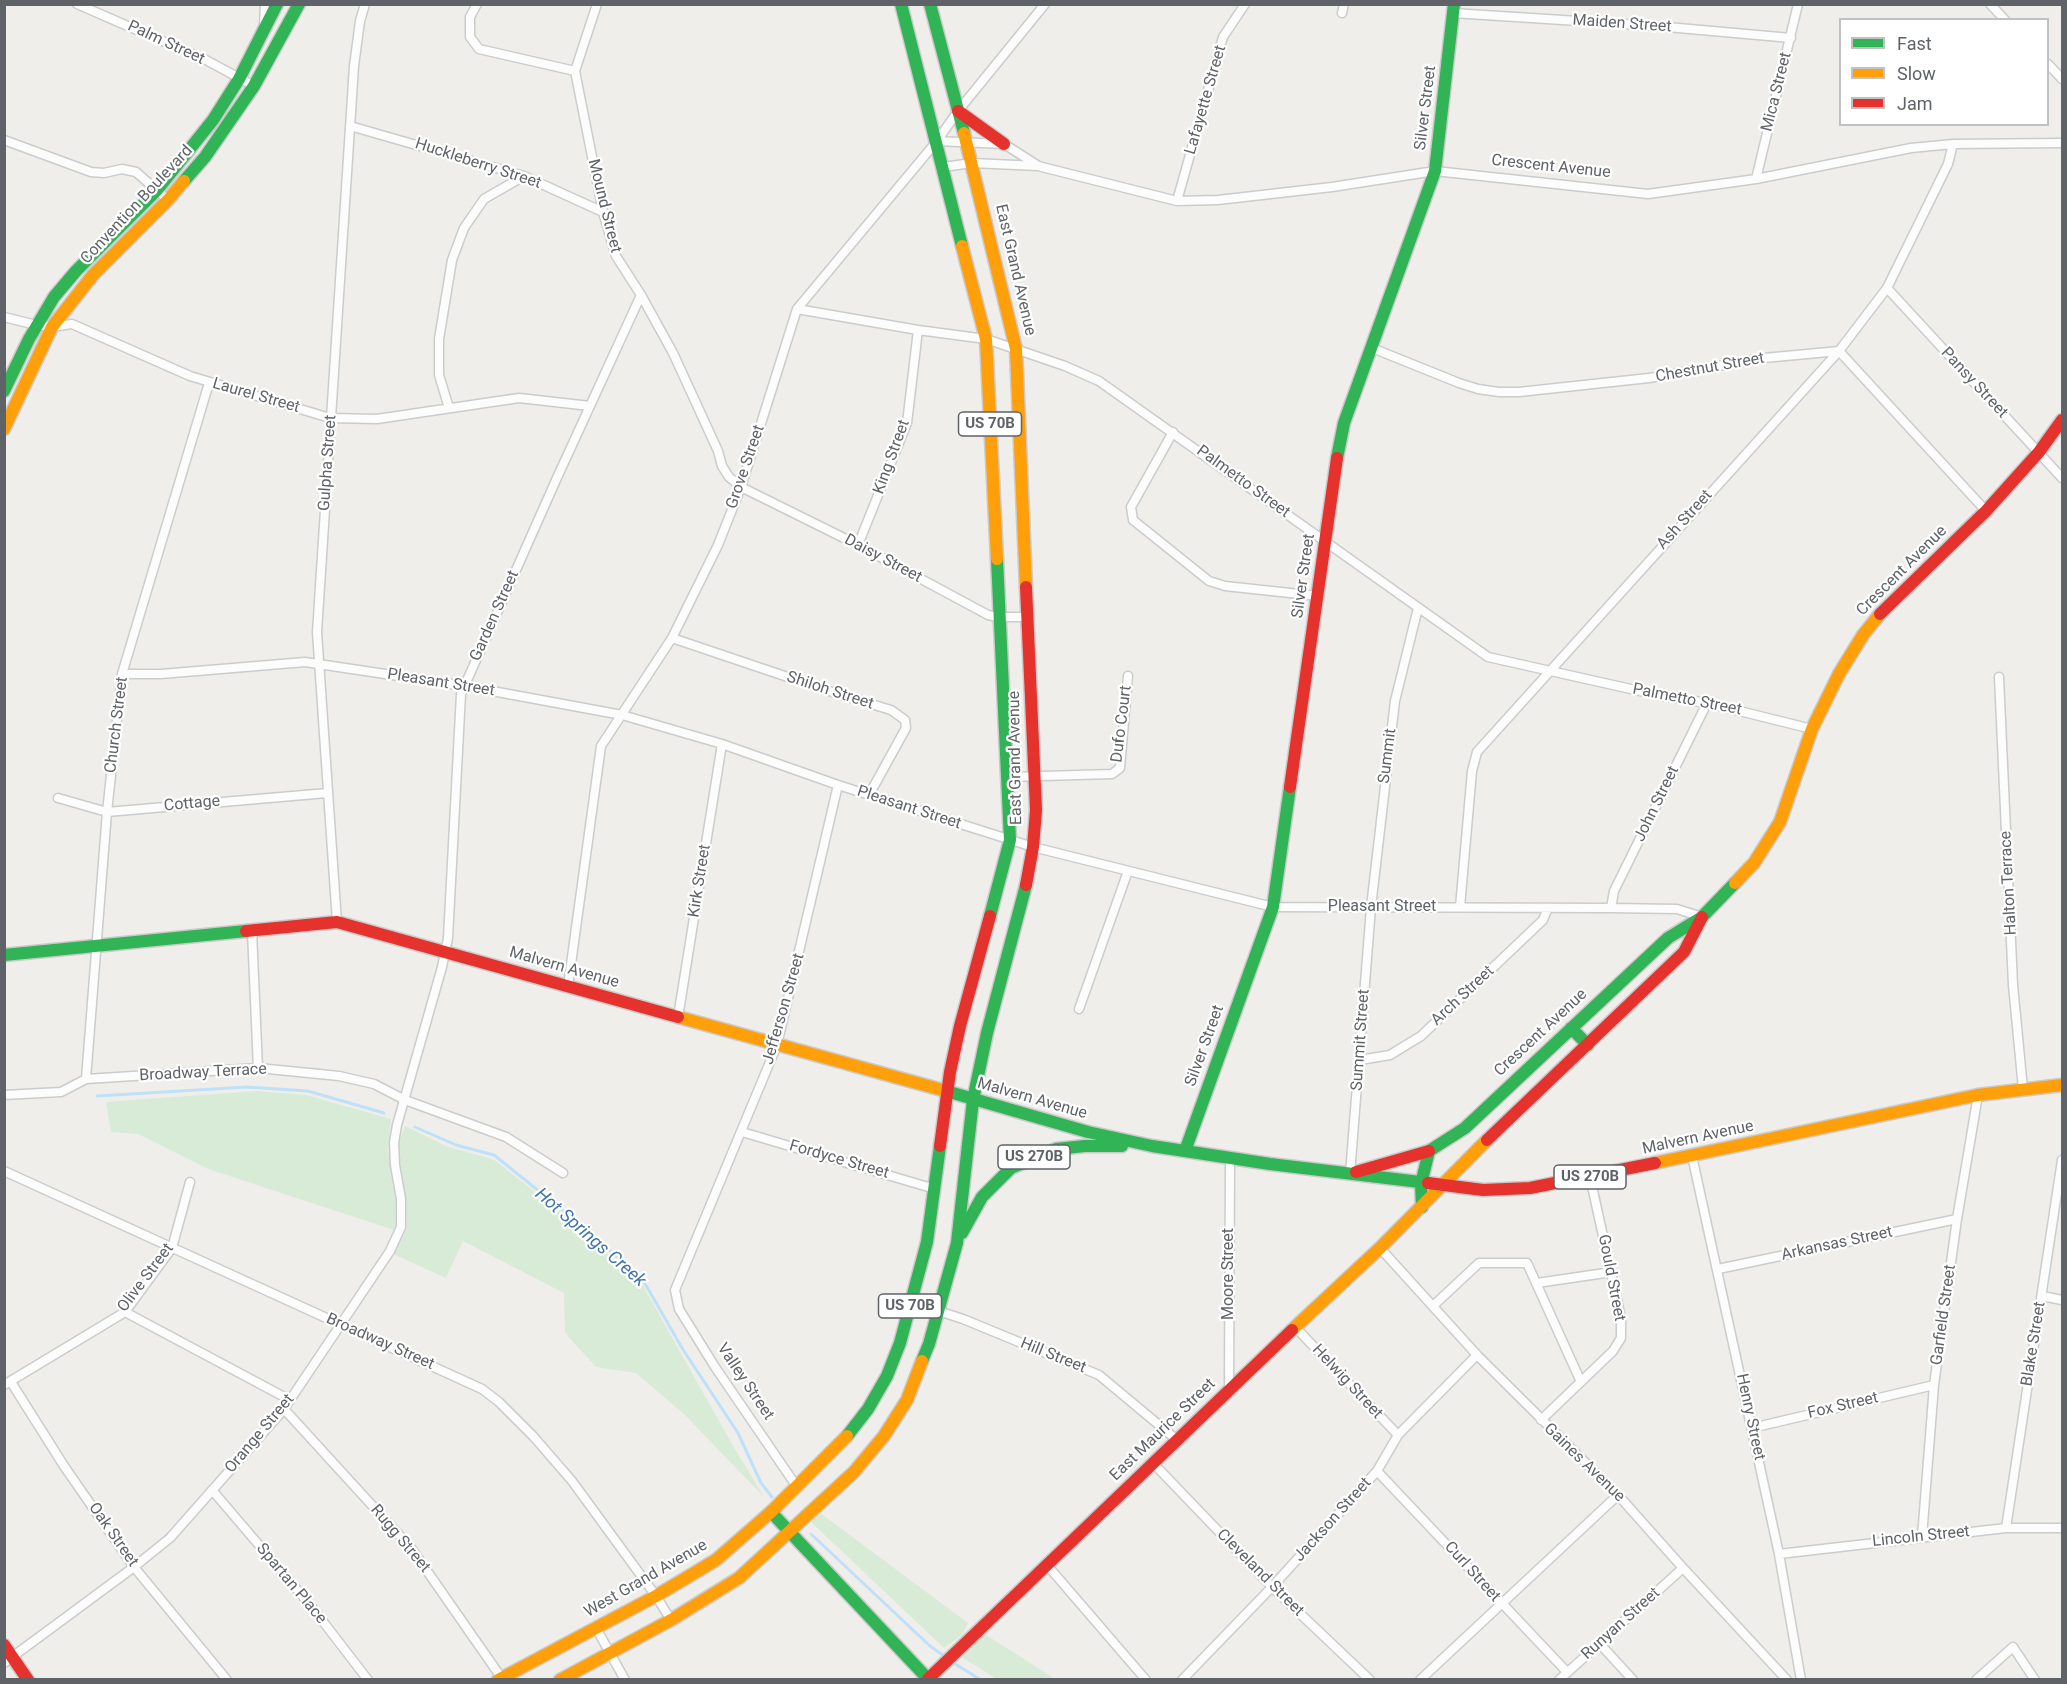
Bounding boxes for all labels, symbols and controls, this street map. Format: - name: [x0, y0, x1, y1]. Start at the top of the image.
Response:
- street label: Maiden Street: [1572, 11, 1672, 37]
- street label: Palm Street: [124, 17, 208, 69]
- legend: [1839, 18, 2049, 126]
- text: Fast: [1897, 33, 1932, 54]
- street label: Lafayette Street: [1181, 43, 1231, 157]
- street label: Mica Street: [1758, 50, 1796, 134]
- text: Slow: [1897, 63, 1936, 84]
- street label: Silver Street: [1411, 65, 1441, 151]
- text: Jam: [1897, 93, 1933, 114]
- street label: Huckleberry Street: [413, 135, 543, 193]
- street label: Convention Boulevard: [77, 142, 197, 268]
- street label: Crescent Avenue: [1491, 151, 1611, 183]
- street label: Mound Street: [583, 157, 625, 255]
- street label: East Grand Avenue: [991, 203, 1039, 337]
- street label: Pansy Street: [1936, 344, 2012, 422]
- street label: Chestnut Street: [1654, 349, 1766, 387]
- street label: Laurel Street: [210, 374, 302, 418]
- road number: US 70B: [958, 412, 1022, 436]
- street label: Gulpha Street: [315, 414, 341, 512]
- street label: King Street: [870, 417, 914, 497]
- street label: Grove Street: [723, 423, 769, 511]
- street label: Palmetto Street: [1193, 442, 1293, 522]
- street label: Ash Street: [1653, 486, 1717, 554]
- street label: Crescent Avenue: [1853, 522, 1951, 620]
- street label: Daisy Street: [841, 531, 925, 587]
- street label: Silver Street: [1289, 533, 1319, 619]
- street label: Garden Street: [466, 568, 524, 664]
- street label: Pleasant Street: [386, 665, 496, 701]
- street label: Shiloh Street: [784, 668, 876, 714]
- street label: Church Street: [102, 676, 132, 774]
- street label: Palmetto Street: [1631, 680, 1743, 720]
- street label: Dufo Court: [1108, 684, 1136, 764]
- street label: East Grand Avenue: [1005, 691, 1027, 825]
- street label: Summit: [1375, 727, 1401, 785]
- street label: John Street: [1630, 763, 1684, 845]
- street label: Pleasant Street: [854, 782, 964, 834]
- street label: Cottage: [163, 792, 221, 816]
- street label: Halton Terrace: [1997, 830, 2021, 936]
- street label: Kirk Street: [685, 843, 715, 919]
- street label: Pleasant Street: [1328, 897, 1436, 917]
- street label: Malvern Avenue: [507, 943, 621, 993]
- street label: Jefferson Street: [759, 951, 809, 1067]
- street label: Arch Street: [1428, 962, 1498, 1030]
- street label: Crescent Avenue: [1491, 985, 1591, 1081]
- street label: Summit Street: [1348, 989, 1374, 1091]
- street label: Silver Street: [1181, 1003, 1229, 1089]
- street label: Broadway Terrace: [139, 1060, 267, 1086]
- street label: Malvern Avenue: [975, 1074, 1089, 1124]
- street label: Malvern Avenue: [1641, 1117, 1755, 1159]
- street label: Fordyce Street: [787, 1137, 891, 1183]
- road number: US 270B: [998, 1145, 1070, 1169]
- road number: US 270B: [1554, 1165, 1626, 1189]
- water label: Hot Springs Creek: [530, 1184, 650, 1292]
- street label: Arkansas Street: [1780, 1223, 1894, 1265]
- street label: Moore Street: [1219, 1228, 1239, 1320]
- street label: Gould Street: [1593, 1233, 1629, 1323]
- street label: Olive Street: [114, 1240, 178, 1316]
- street label: Garfield Street: [1927, 1263, 1961, 1367]
- road number: US 70B: [878, 1294, 942, 1318]
- street label: Blake Street: [2018, 1300, 2050, 1388]
- street label: Broadway Street: [323, 1310, 437, 1374]
- street label: Hill Street: [1017, 1334, 1089, 1378]
- street label: Valley Street: [712, 1340, 778, 1424]
- street label: Helwig Street: [1308, 1341, 1386, 1423]
- street label: Henry Street: [1731, 1372, 1769, 1462]
- street label: East Maurice Street: [1106, 1375, 1220, 1485]
- street label: Fox Street: [1806, 1389, 1880, 1423]
- street label: Orange Street: [221, 1391, 299, 1477]
- street label: Gaines Avenue: [1539, 1419, 1629, 1507]
- street label: Jackson Street: [1290, 1474, 1376, 1566]
- street label: Oak Street: [84, 1499, 142, 1571]
- street label: Rugg Street: [366, 1501, 434, 1577]
- street label: Lincoln Street: [1871, 1522, 1971, 1552]
- street label: Cleveland Street: [1212, 1525, 1308, 1621]
- street label: West Grand Avenue: [581, 1536, 711, 1622]
- street label: Curl Street: [1440, 1538, 1504, 1606]
- street label: Spartan Place: [252, 1540, 330, 1628]
- street label: Runyan Street: [1578, 1584, 1664, 1664]

